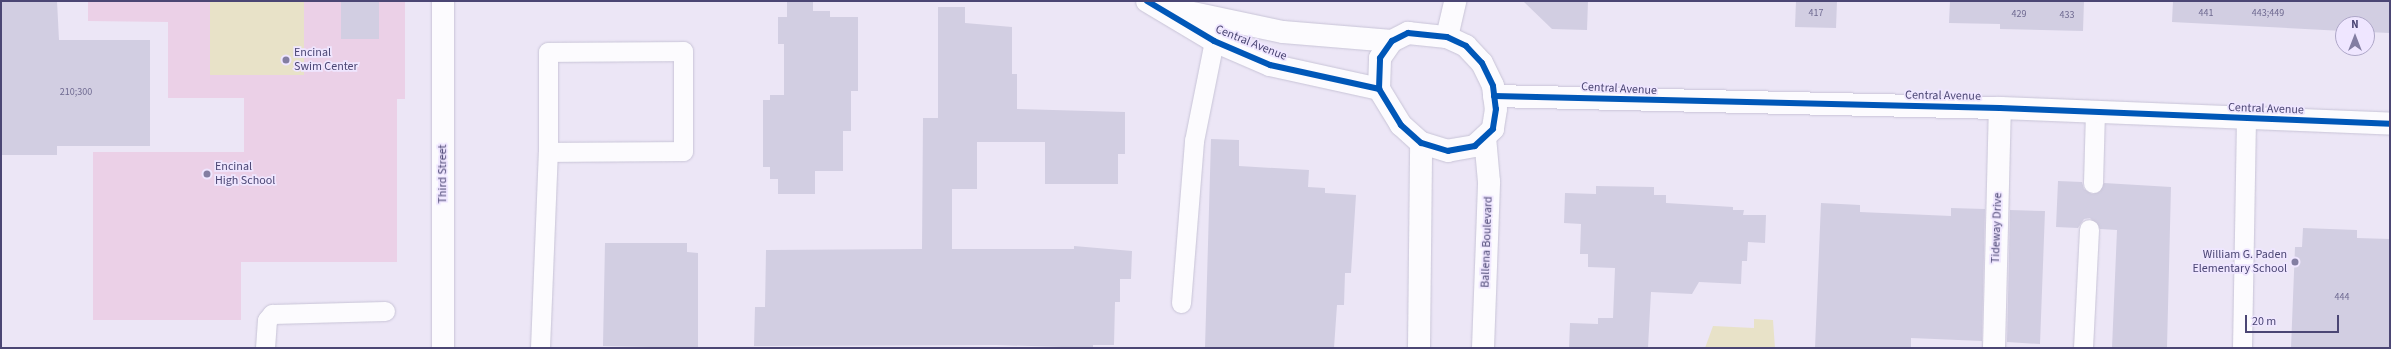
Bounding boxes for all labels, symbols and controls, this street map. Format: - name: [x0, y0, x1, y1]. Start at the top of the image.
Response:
- house number: 417: [1809, 8, 1823, 20]
- house number: 441: [2199, 8, 2213, 20]
- house number: 443;449: [2252, 8, 2284, 20]
- house number: 429: [2012, 9, 2026, 21]
- house number: 433: [2060, 10, 2074, 22]
- north arrow: [2335, 16, 2375, 56]
- text: N: [2351, 17, 2359, 32]
- street label: Central Avenue: [1213, 22, 1289, 64]
- place label: Encinal Swim Center: [294, 46, 358, 74]
- marker: Encinal Swim Center: [281, 55, 291, 65]
- street label: Central Avenue: [1581, 80, 1657, 98]
- house number: 210;300: [60, 87, 92, 99]
- street label: Central Avenue: [1905, 88, 1981, 104]
- street label: Central Avenue: [2228, 100, 2304, 118]
- street label: Third Street: [436, 144, 450, 204]
- place label: Encinal High School: [215, 160, 275, 188]
- marker: Encinal High School: [202, 169, 212, 179]
- street label: Tideway Drive: [1989, 192, 2005, 264]
- street label: Ballena Boulevard: [1478, 196, 1496, 288]
- place label: William G. Paden Elementary School: [2192, 248, 2287, 276]
- marker: William G. Paden Elementary School: [2290, 257, 2300, 267]
- house number: 444: [2335, 292, 2349, 304]
- scale bar: [2247, 307, 2341, 333]
- text: 20 m: [2252, 313, 2276, 330]

